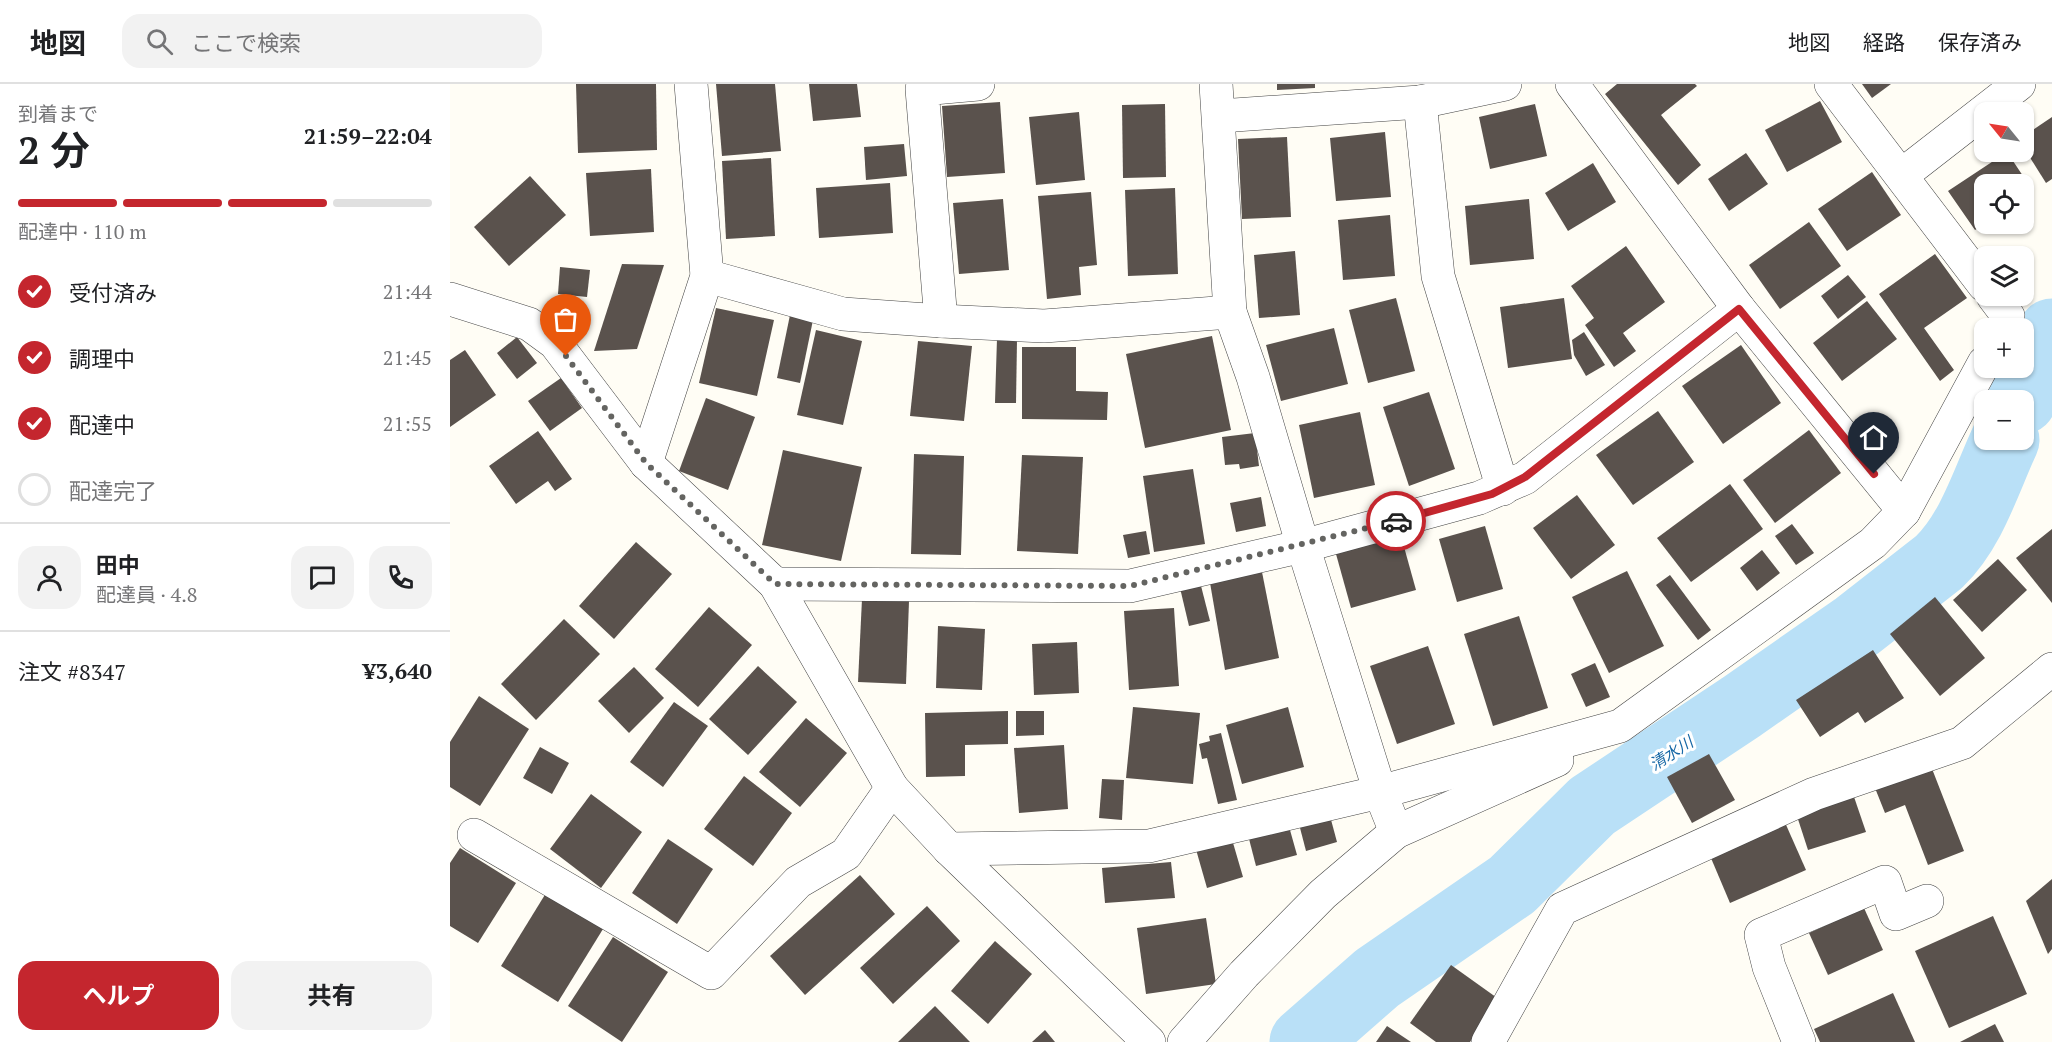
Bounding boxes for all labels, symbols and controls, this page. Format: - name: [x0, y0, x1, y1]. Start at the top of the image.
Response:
- search box: [122, 14, 542, 68]
- text: 地図: [30, 24, 86, 61]
- icon: search: [143, 25, 176, 58]
- text: ここで検索: [191, 28, 301, 57]
- text: 地図: [1788, 28, 1830, 56]
- text: 経路: [1863, 28, 1905, 56]
- text: 保存済み: [1938, 28, 2022, 56]
- text: 到着まで: [18, 100, 98, 127]
- north arrow: [1974, 102, 2034, 162]
- map controls: [1974, 102, 2034, 450]
- text: 21:59–22:04: [304, 121, 432, 150]
- text: 2 分: [18, 123, 90, 175]
- button: locate: [1974, 174, 2034, 234]
- text: 配達中 · 110 m: [18, 218, 147, 245]
- button: layers: [1974, 246, 2034, 306]
- icon: check: [18, 275, 51, 308]
- text: 受付済み: [69, 278, 157, 307]
- text: 21:44: [383, 278, 432, 305]
- pin: [540, 294, 591, 356]
- icon: bag: [549, 303, 582, 336]
- button: +: [1974, 318, 2034, 378]
- icon: check: [18, 341, 51, 374]
- text: 調理中: [69, 344, 135, 373]
- text: 21:45: [383, 344, 432, 371]
- button: −: [1974, 390, 2034, 450]
- icon: check: [18, 407, 51, 440]
- text: 配達中: [69, 410, 135, 439]
- text: 21:55: [383, 410, 432, 437]
- pin: [1848, 412, 1899, 474]
- icon: home: [1857, 421, 1890, 454]
- text: 配達完了: [69, 476, 157, 505]
- courier: [1366, 491, 1426, 551]
- icon: car: [1380, 505, 1413, 538]
- button: person: [18, 546, 81, 609]
- button: chat: [291, 546, 354, 609]
- button: phone: [369, 546, 432, 609]
- text: 田中: [96, 550, 140, 579]
- text: 配達員 · 4.8: [96, 581, 197, 608]
- text: ¥3,640: [363, 656, 432, 685]
- text: 注文 #8347: [18, 657, 126, 686]
- water label: 清水川: [1645, 730, 1699, 775]
- button: ヘルプ: [18, 961, 219, 1030]
- button: 共有: [231, 961, 432, 1030]

